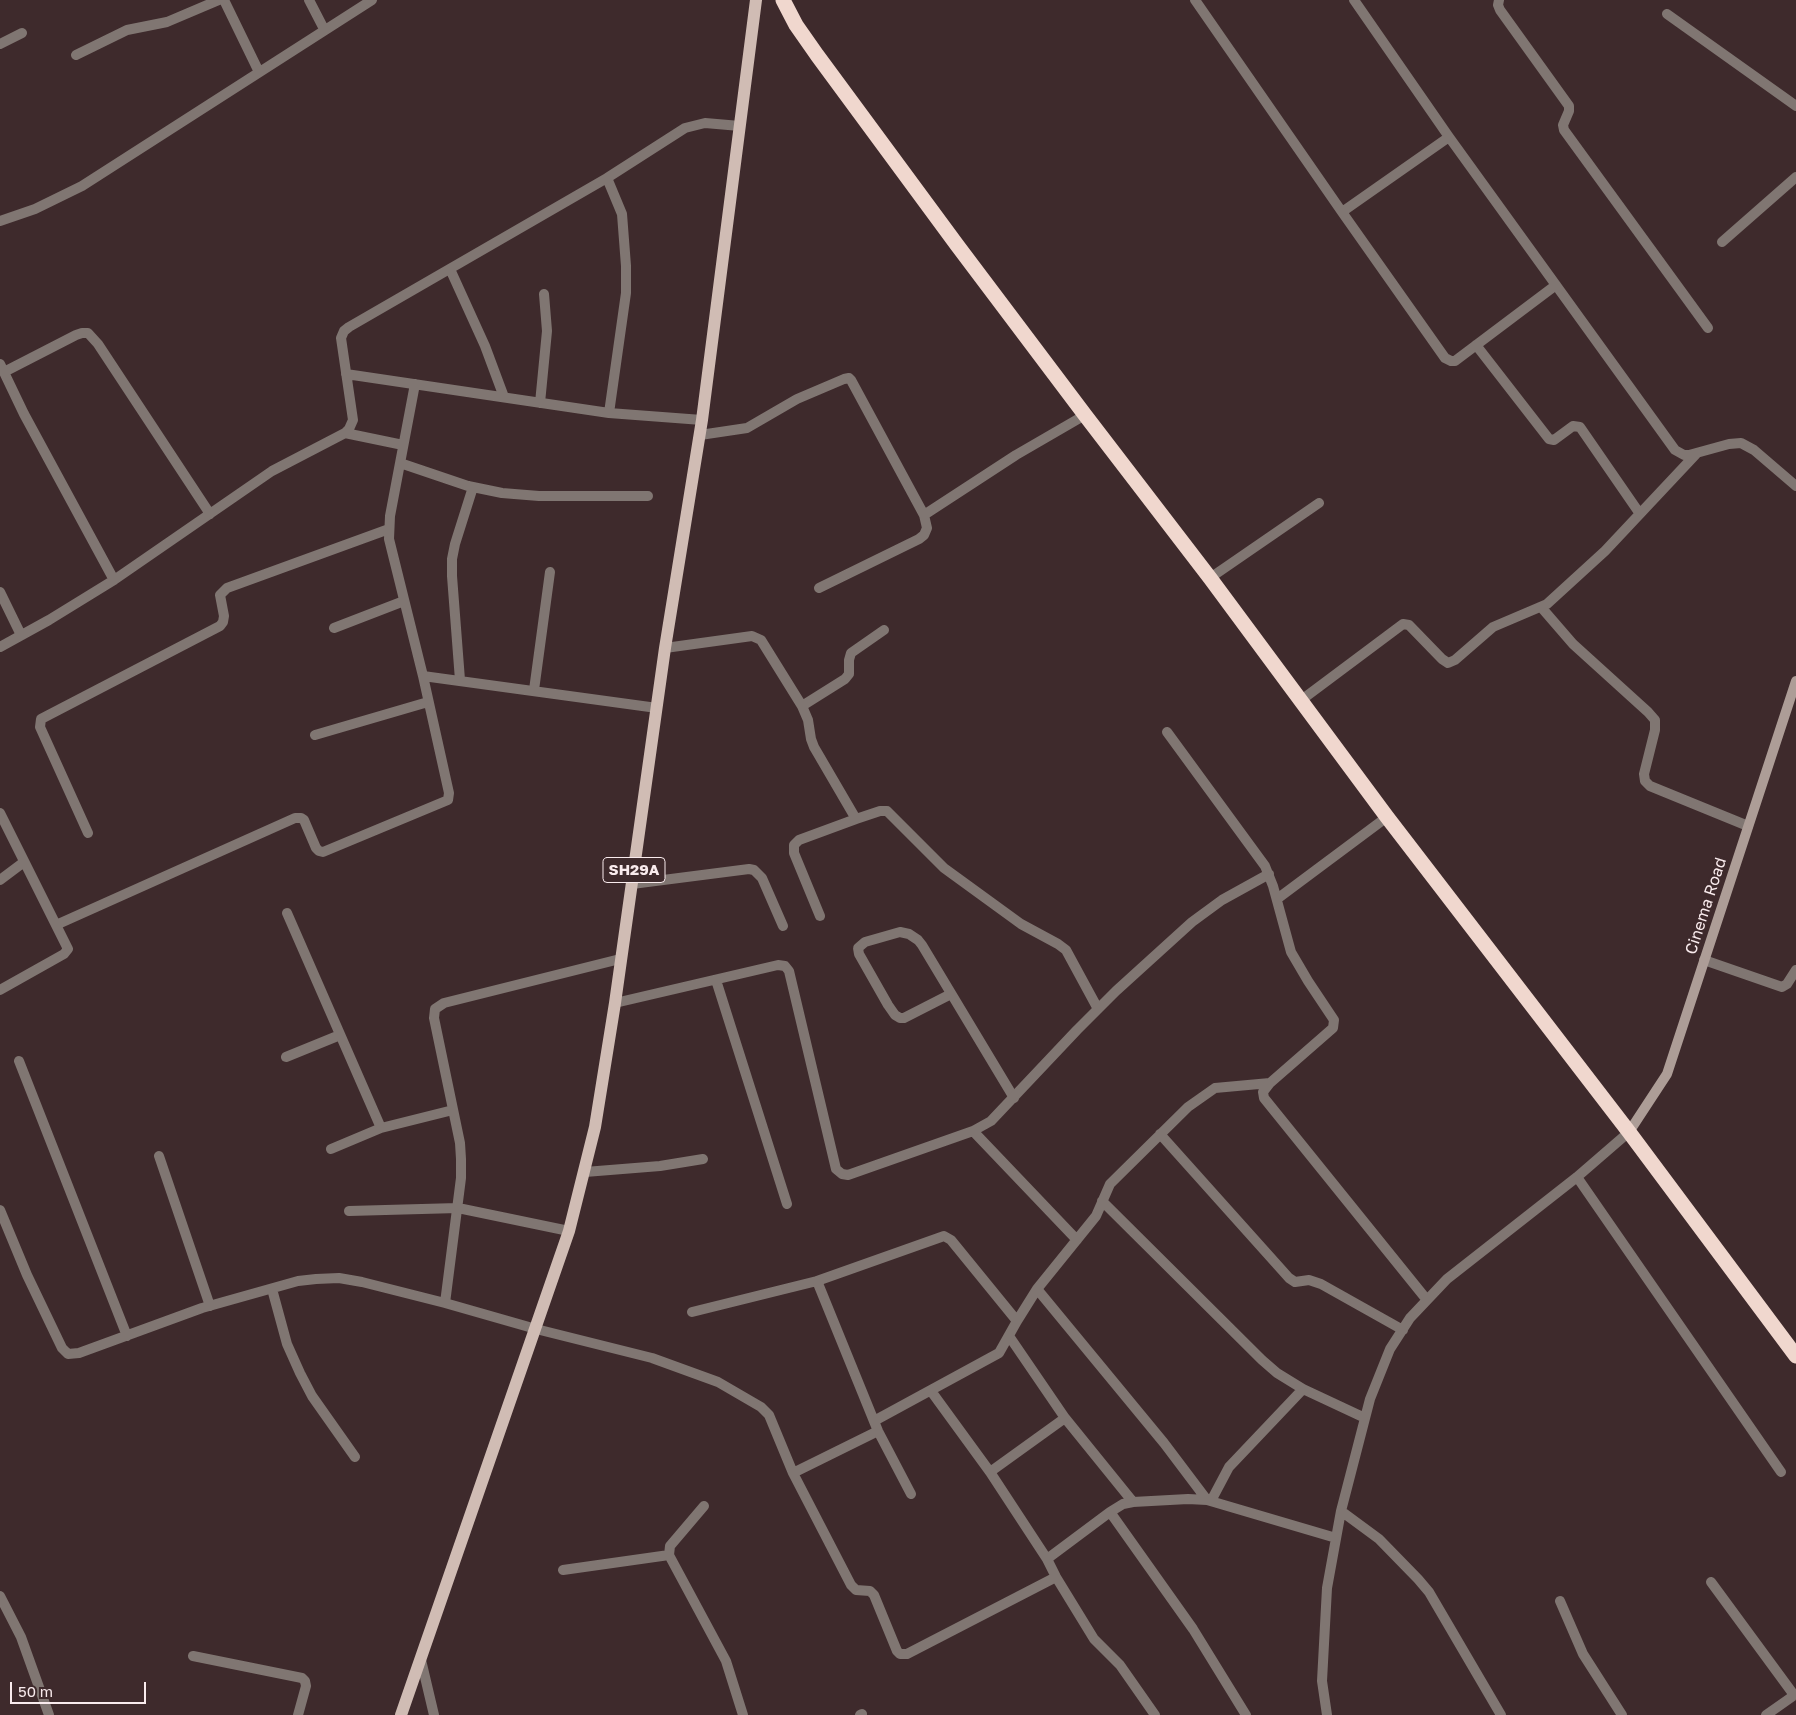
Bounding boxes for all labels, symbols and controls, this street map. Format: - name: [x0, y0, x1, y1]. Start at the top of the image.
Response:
- street label: Cinema Road: [1681, 855, 1731, 957]
- road number: SH29A: [603, 858, 665, 882]
- scale bar: [12, 1672, 149, 1704]
- text: 50 m: [18, 1682, 53, 1700]

